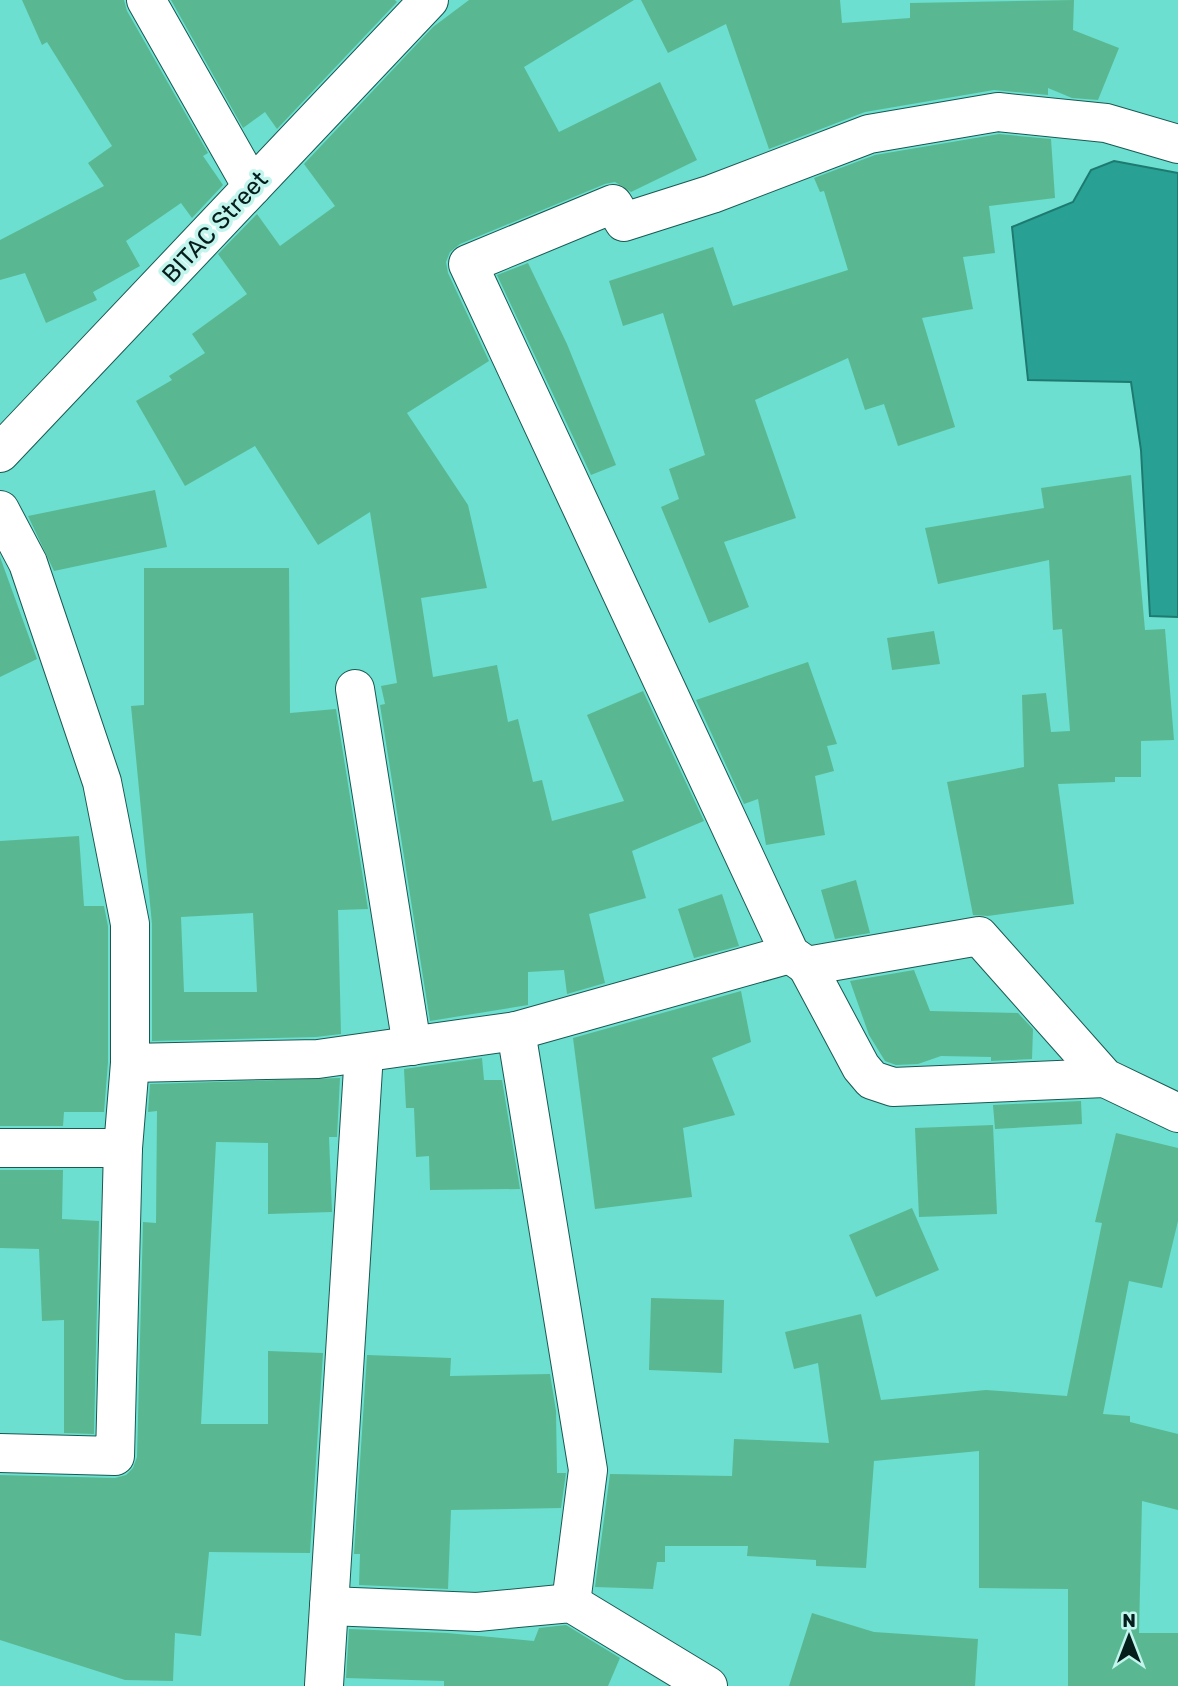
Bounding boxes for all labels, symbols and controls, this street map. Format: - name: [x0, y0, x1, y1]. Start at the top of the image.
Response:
- street label: BITAC Street: [156, 166, 274, 288]
- north arrow: [1094, 1602, 1164, 1672]
- text: N: [1122, 1609, 1136, 1632]

